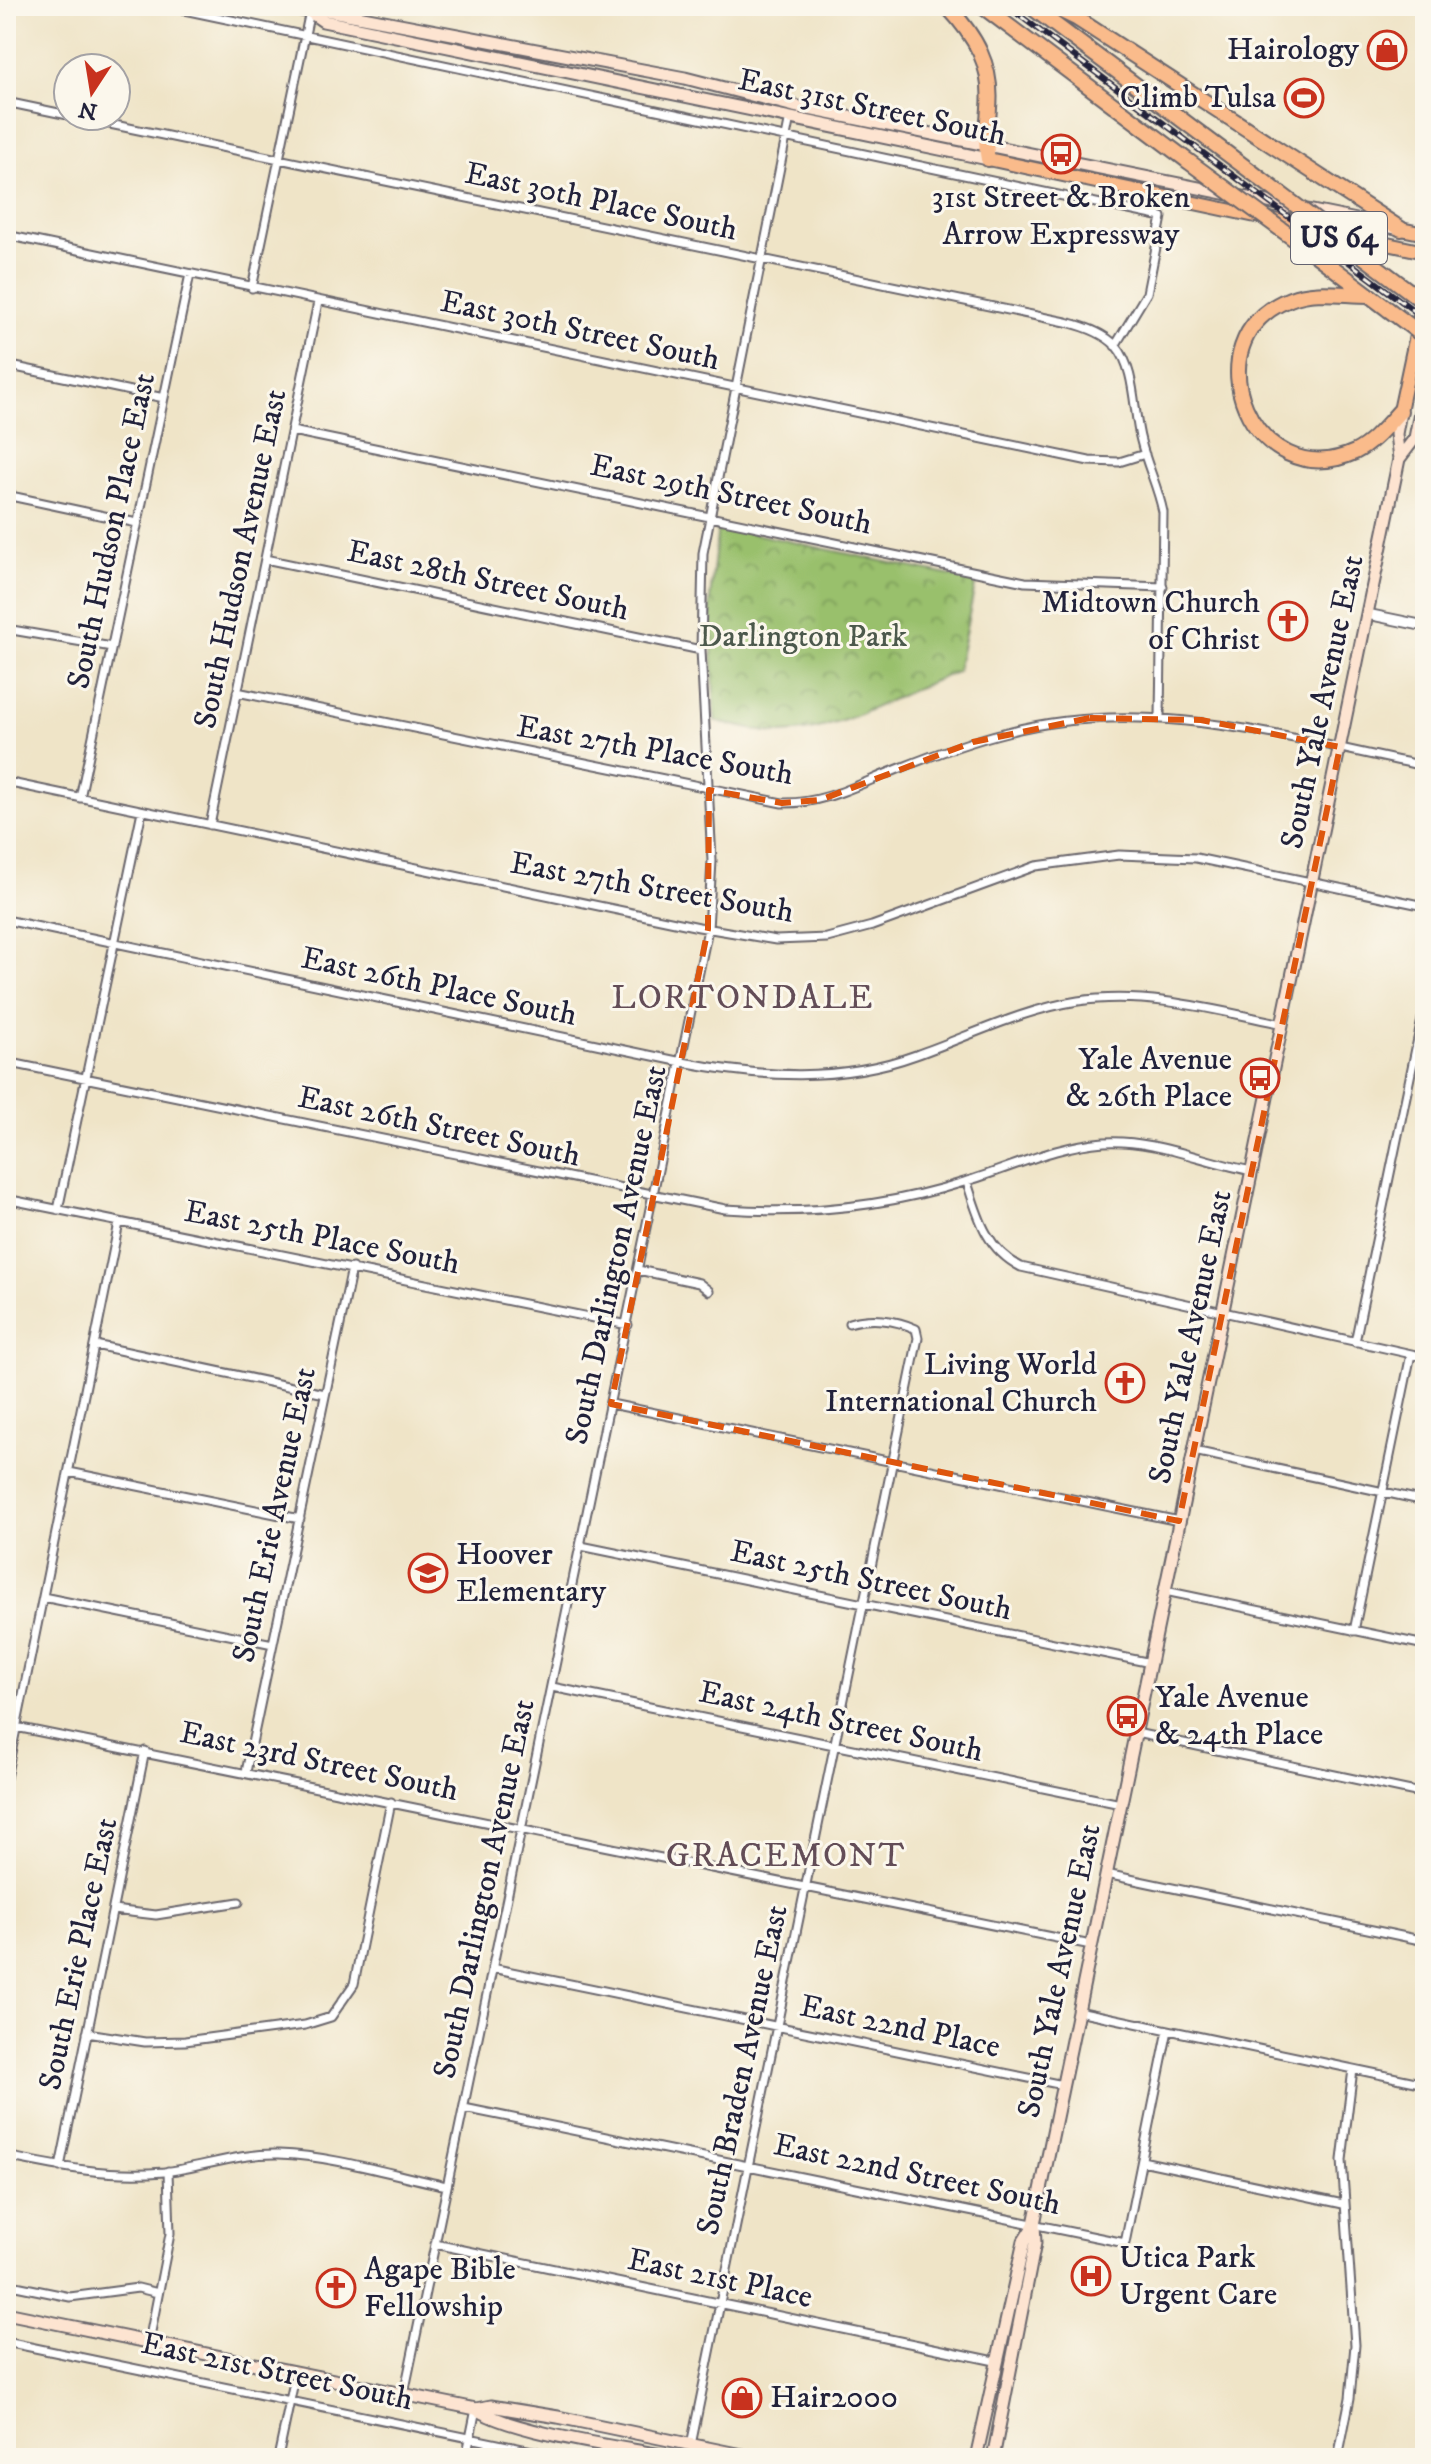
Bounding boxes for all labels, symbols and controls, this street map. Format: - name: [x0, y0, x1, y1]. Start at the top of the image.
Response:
- shop icon: Hairology: [1366, 29, 1408, 71]
- place label: Hairology: [1227, 30, 1360, 70]
- north arrow: [52, 52, 132, 132]
- street label: East 31st Street South: [734, 60, 1010, 156]
- sports icon: Climb Tulsa: [1283, 77, 1325, 119]
- place label: Climb Tulsa: [1120, 78, 1276, 118]
- text: N: [77, 95, 100, 125]
- bus stop icon: 31st Street & Broken Arrow Expressway: [1040, 133, 1082, 175]
- street label: East 30th Place South: [461, 154, 741, 250]
- place label: 31st Street & Broken Arrow Expressway: [932, 178, 1191, 255]
- road number: US 64: [1291, 212, 1387, 264]
- street label: East 30th Street South: [437, 282, 723, 380]
- street label: South Hudson Place East: [59, 369, 165, 693]
- street label: South Hudson Avenue East: [186, 386, 296, 732]
- street label: East 29th Street South: [586, 446, 876, 544]
- street label: East 28th Street South: [343, 532, 633, 630]
- street label: South Yale Avenue East: [1272, 551, 1374, 853]
- place label: Midtown Church of Christ: [1041, 583, 1260, 660]
- church icon: Midtown Church of Christ: [1267, 600, 1309, 642]
- park label: Darlington Park: [699, 617, 907, 657]
- street label: East 27th Place South: [514, 707, 797, 795]
- street label: East 27th Street South: [507, 843, 797, 933]
- street label: East 26th Place South: [298, 938, 581, 1036]
- district label: LORTONDALE: [611, 977, 875, 1019]
- place label: Yale Avenue & 26th Place: [1066, 1040, 1232, 1117]
- bus stop icon: Yale Avenue & 26th Place: [1239, 1057, 1281, 1099]
- street label: South Darlington Avenue East: [557, 1062, 677, 1448]
- street label: East 26th Street South: [294, 1078, 584, 1177]
- street label: South Yale Avenue East: [1140, 1186, 1242, 1488]
- street label: East 25th Place South: [181, 1192, 463, 1284]
- place label: Living World International Church: [825, 1345, 1097, 1422]
- church icon: Living World International Church: [1104, 1362, 1146, 1404]
- street label: South Erie Avenue East: [224, 1364, 326, 1666]
- street label: East 25th Street South: [727, 1532, 1016, 1630]
- place label: Hoover Elementary: [456, 1535, 607, 1612]
- school or university icon: Hoover Elementary: [407, 1552, 449, 1594]
- street label: East 24th Street South: [695, 1672, 987, 1772]
- place label: Yale Avenue & 24th Place: [1155, 1678, 1323, 1755]
- bus stop icon: Yale Avenue & 24th Place: [1106, 1695, 1148, 1737]
- street label: South Darlington Avenue East: [425, 1696, 545, 2082]
- street label: East 23rd Street South: [176, 1713, 462, 1811]
- street label: South Erie Place East: [31, 1814, 127, 2094]
- street label: South Yale Avenue East: [1009, 1820, 1111, 2122]
- district label: GRACEMONT: [666, 1835, 906, 1877]
- street label: South Braden Avenue East: [688, 1901, 798, 2239]
- street label: East 22nd Place: [796, 1986, 1004, 2068]
- street label: East 22nd Street South: [770, 2125, 1064, 2225]
- place label: Utica Park Urgent Care: [1119, 2238, 1277, 2315]
- street label: East 21st Place: [624, 2240, 816, 2318]
- place label: Agape Bible Fellowship: [364, 2250, 516, 2327]
- hospital icon: Utica Park Urgent Care: [1070, 2255, 1112, 2297]
- church icon: Agape Bible Fellowship: [315, 2267, 357, 2309]
- street label: East 21st Street South: [138, 2324, 417, 2420]
- shop icon: Hair2000: [721, 2377, 763, 2419]
- place label: Hair2000: [770, 2378, 898, 2418]

